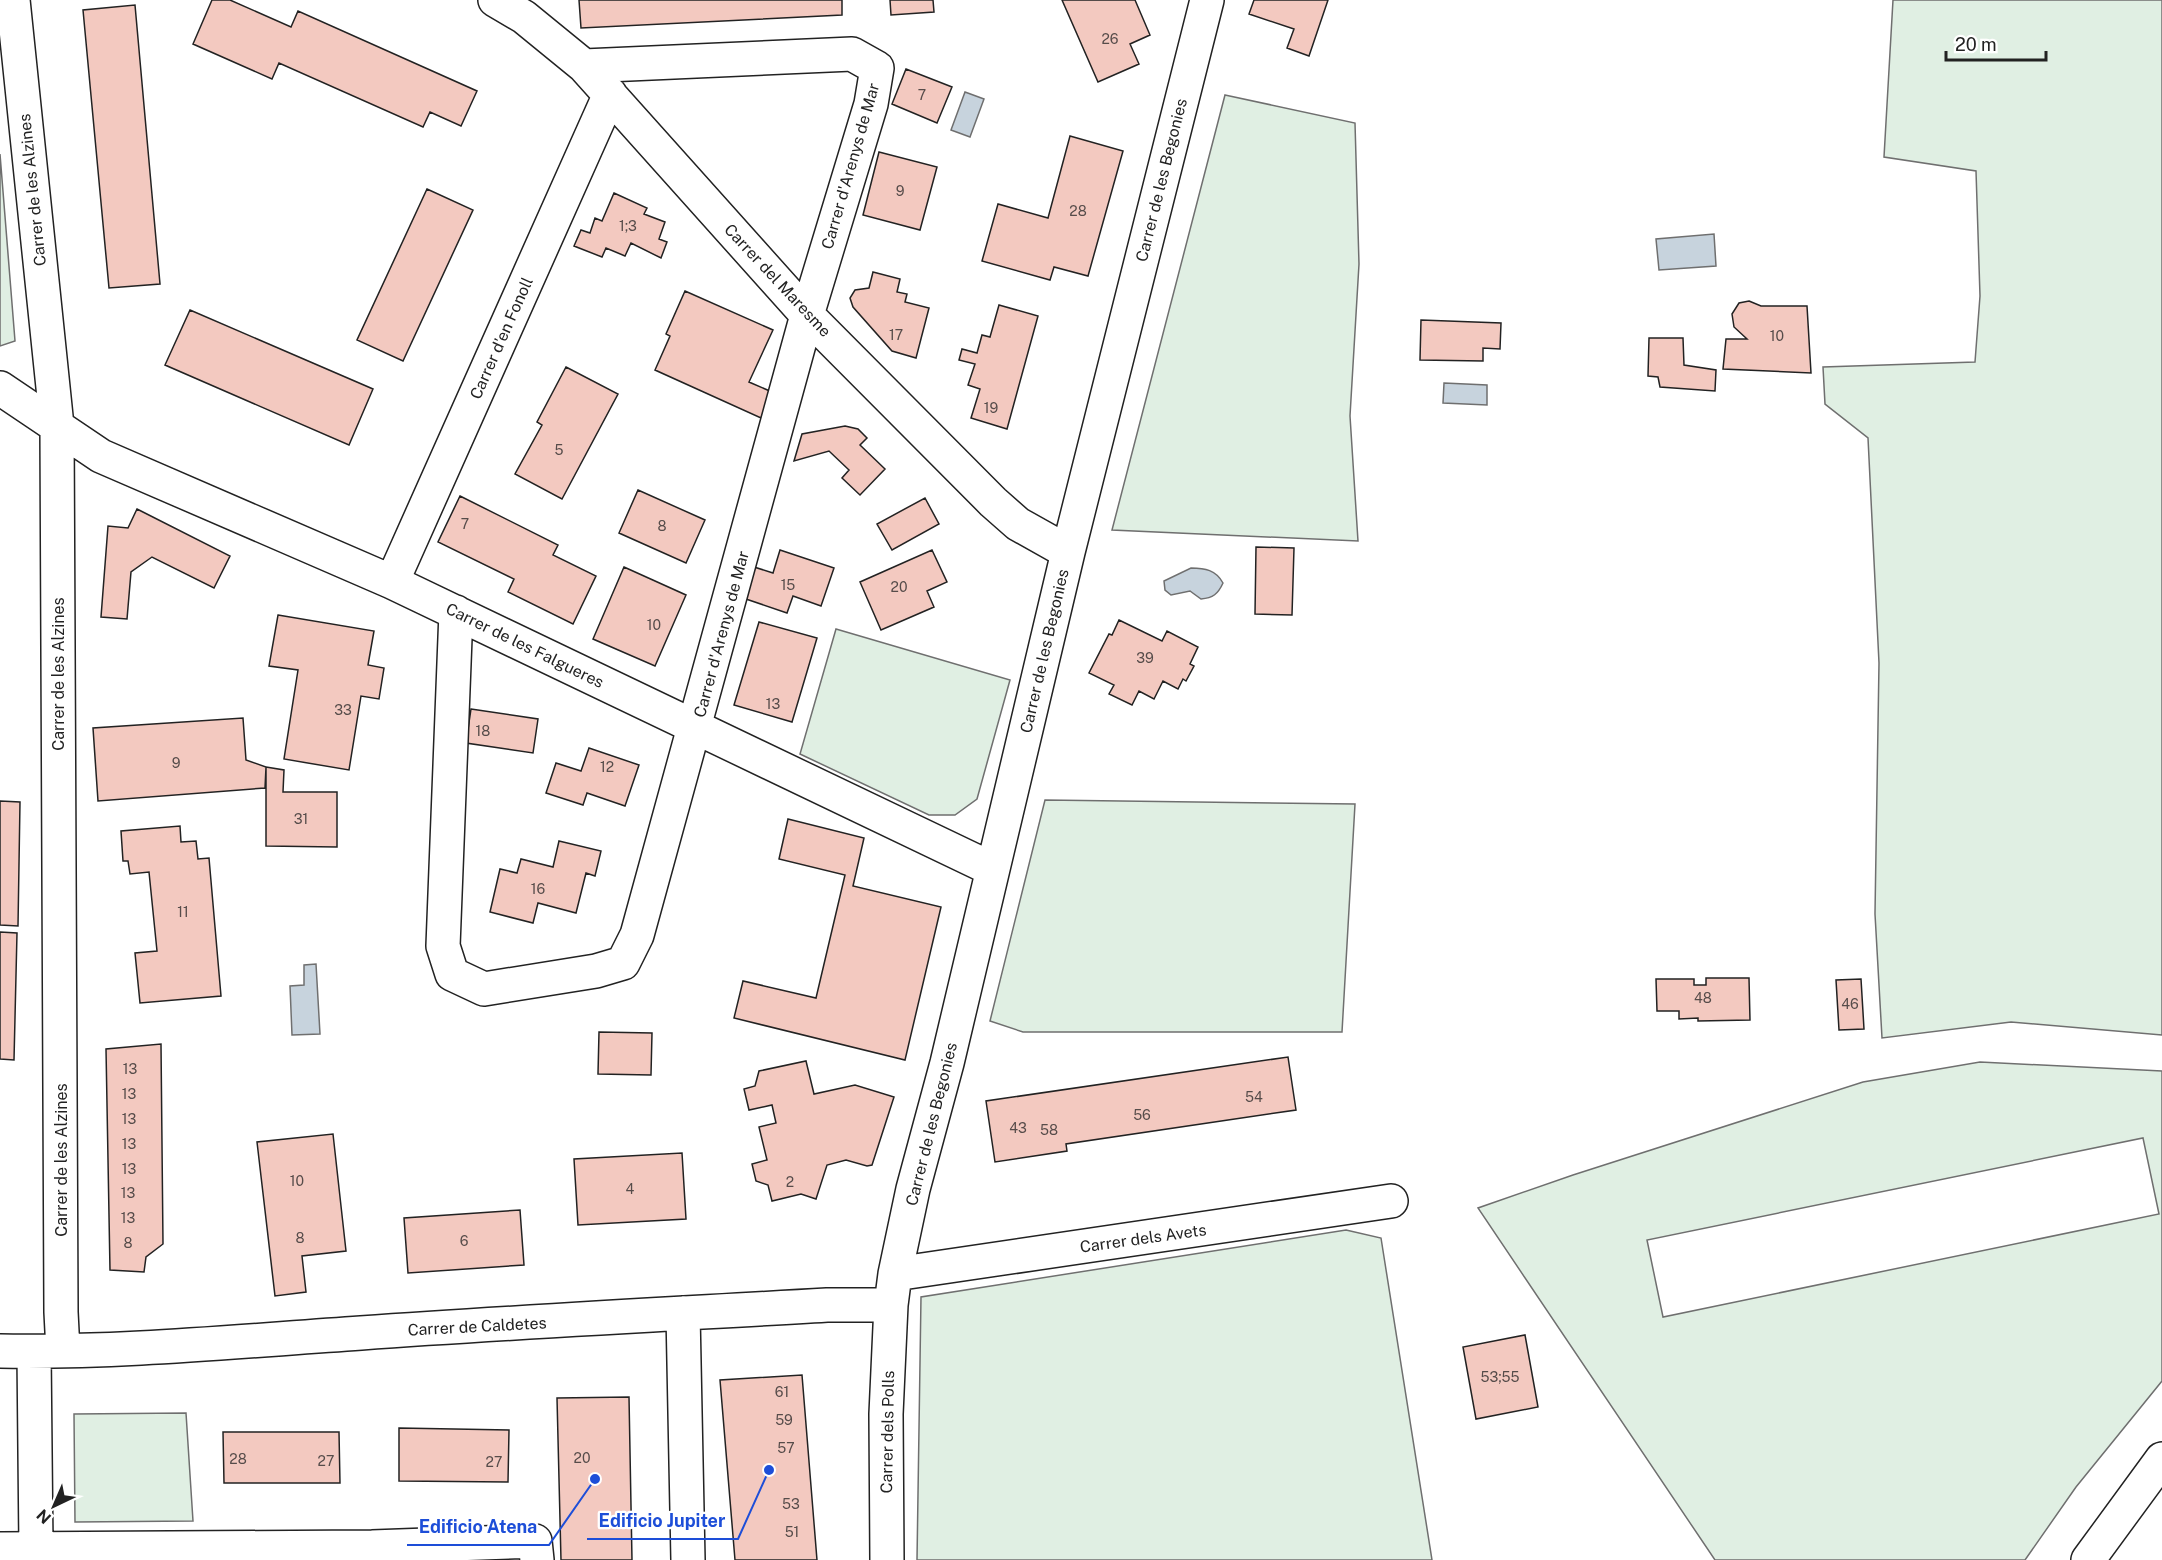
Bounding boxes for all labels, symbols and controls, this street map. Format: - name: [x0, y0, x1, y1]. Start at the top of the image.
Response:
- scale bar: [1946, 24, 2046, 62]
- house number: 26: [1101, 31, 1119, 47]
- text: 20 m: [1955, 34, 1997, 55]
- street label: Carrer d'Arenys de Mar: [818, 81, 883, 251]
- house number: 7: [918, 87, 926, 103]
- street label: Carrer de les Begonies: [1132, 96, 1191, 264]
- street label: Carrer de les Alzines: [15, 113, 50, 267]
- house number: 9: [896, 183, 905, 199]
- house number: 28: [1069, 203, 1087, 219]
- house number: 1;3: [619, 218, 637, 234]
- street label: Carrer del Maresme: [720, 220, 835, 341]
- street label: Carrer d'en Fonoll: [466, 274, 537, 402]
- house number: 17: [889, 327, 903, 343]
- house number: 10: [1770, 328, 1784, 344]
- house number: 19: [984, 400, 998, 416]
- house number: 5: [555, 442, 564, 458]
- house number: 7: [461, 516, 469, 532]
- house number: 8: [657, 518, 667, 534]
- street label: Carrer d'Arenys de Mar: [690, 549, 753, 720]
- street label: Carrer de les Begonies: [1016, 567, 1073, 735]
- house number: 15: [781, 577, 795, 593]
- house number: 20: [891, 579, 907, 595]
- street label: Carrer de les Alzines: [49, 597, 68, 751]
- street label: Carrer de les Falgueres: [443, 599, 607, 692]
- house number: 10: [647, 617, 661, 633]
- house number: 39: [1136, 650, 1154, 666]
- house number: 13: [766, 696, 780, 712]
- house number: 33: [334, 702, 352, 718]
- house number: 18: [476, 723, 490, 739]
- house number: 9: [172, 755, 181, 771]
- house number: 12: [600, 759, 614, 775]
- house number: 31: [294, 811, 308, 827]
- house number: 16: [531, 881, 545, 897]
- house number: 11: [177, 904, 189, 920]
- house number: 48: [1694, 990, 1712, 1006]
- house number: 46: [1841, 996, 1859, 1012]
- street label: Carrer de les Begonies: [902, 1040, 961, 1208]
- house number: 13: [123, 1061, 137, 1077]
- street label: Carrer de les Alzines: [52, 1083, 71, 1237]
- house number: 13: [122, 1086, 136, 1102]
- house number: 54: [1245, 1089, 1263, 1105]
- house number: 56: [1133, 1107, 1151, 1123]
- house number: 13: [122, 1111, 136, 1127]
- house number: 43: [1009, 1120, 1027, 1136]
- house number: 58: [1040, 1122, 1058, 1138]
- house number: 13: [122, 1136, 136, 1152]
- house number: 13: [122, 1161, 136, 1177]
- house number: 10: [290, 1173, 304, 1189]
- house number: 2: [786, 1174, 794, 1190]
- house number: 4: [626, 1181, 635, 1197]
- house number: 13: [121, 1185, 135, 1201]
- house number: 13: [121, 1210, 135, 1226]
- street label: Carrer dels Avets: [1079, 1220, 1208, 1257]
- house number: 8: [295, 1230, 305, 1246]
- house number: 6: [460, 1233, 469, 1249]
- house number: 8: [123, 1235, 133, 1251]
- street label: Carrer de Caldetes: [407, 1313, 547, 1340]
- house number: 53;55: [1480, 1369, 1520, 1385]
- street label: Carrer dels Polls: [877, 1371, 898, 1494]
- house number: 61: [775, 1384, 789, 1400]
- house number: 59: [775, 1412, 793, 1428]
- house number: 57: [777, 1440, 795, 1456]
- house number: 20: [574, 1450, 590, 1466]
- house number: 28: [229, 1451, 247, 1467]
- house number: 27: [318, 1453, 334, 1469]
- house number: 27: [486, 1454, 502, 1470]
- north arrow: [24, 1476, 84, 1536]
- house number: 53: [782, 1496, 800, 1512]
- callout: Edificio Jupiter: [587, 1503, 738, 1539]
- text: N: [33, 1505, 55, 1528]
- callout: Edificio Atena: [407, 1509, 549, 1545]
- text: Edificio Jupiter: [599, 1510, 726, 1531]
- text: Edificio Atena: [419, 1516, 537, 1537]
- house number: 51: [785, 1524, 799, 1540]

